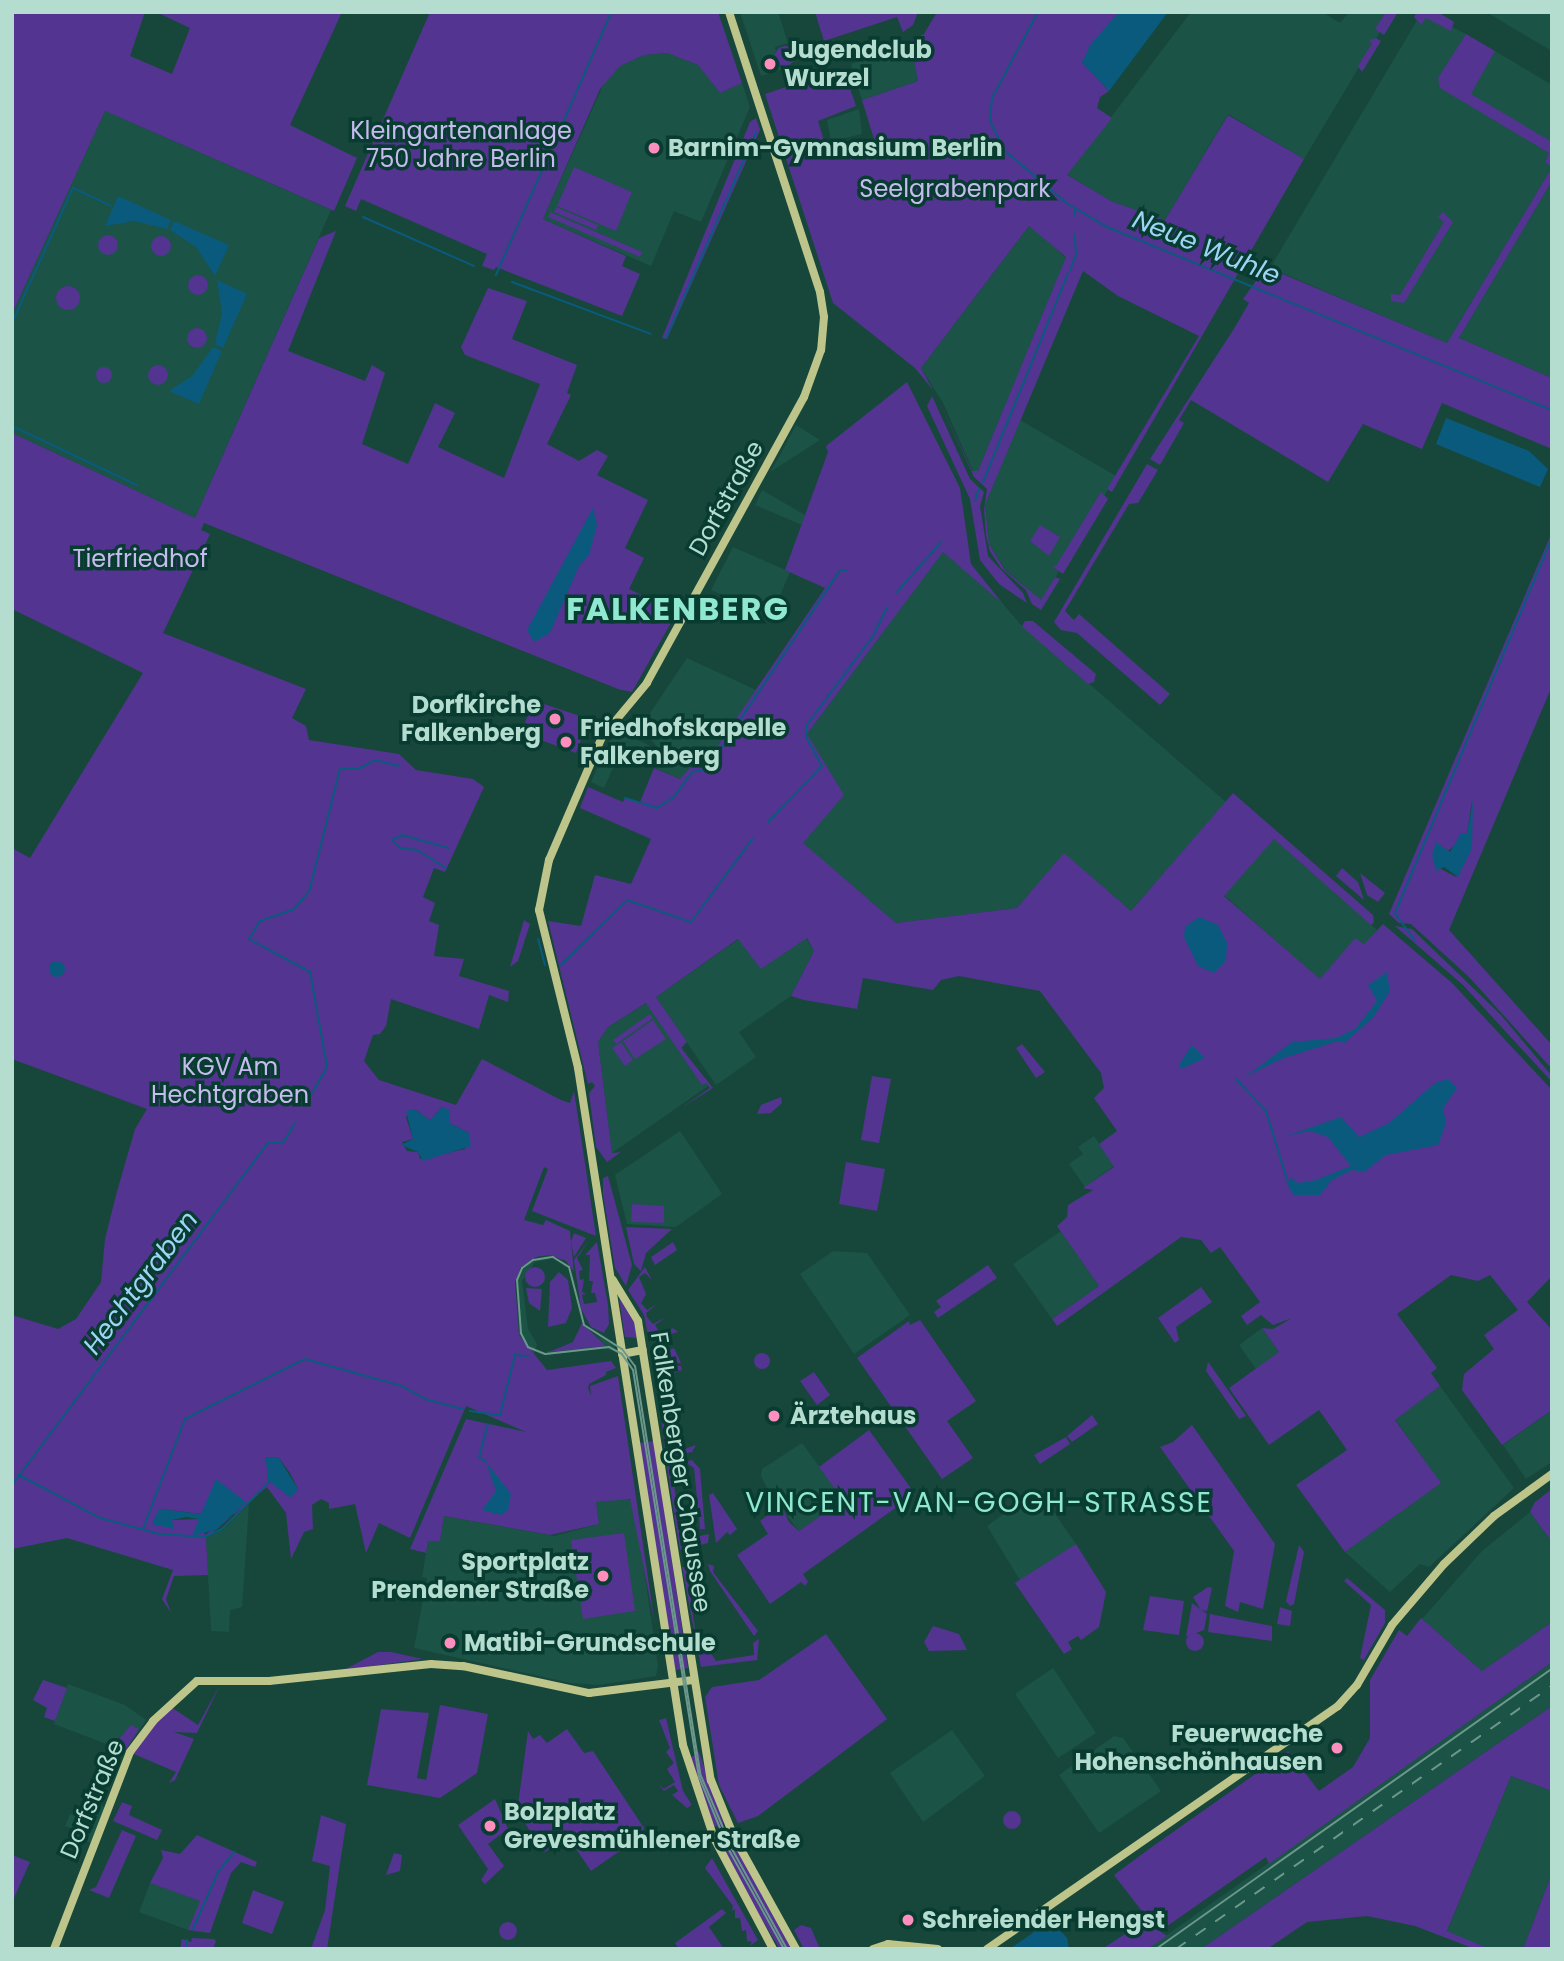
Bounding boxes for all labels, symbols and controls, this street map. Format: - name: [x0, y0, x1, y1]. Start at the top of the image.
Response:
- place label: Jugendclub Wurzel: [784, 36, 932, 92]
- marker: Jugendclub Wurzel: [762, 56, 778, 72]
- park label: Kleingartenanlage 750 Jahre Berlin: [350, 117, 572, 173]
- place label: Barnim-Gymnasium Berlin: [668, 134, 1003, 162]
- marker: Barnim-Gymnasium Berlin: [646, 140, 662, 156]
- park label: Seelgrabenpark: [859, 175, 1051, 203]
- water label: Neue Wuhle: [1128, 204, 1284, 292]
- street label: Dorfstraße: [683, 436, 769, 560]
- park label: Tierfriedhof: [72, 545, 208, 573]
- district label: FALKENBERG: [567, 590, 789, 628]
- place label: Dorfkirche Falkenberg: [401, 691, 541, 747]
- marker: Dorfkirche Falkenberg: [547, 711, 563, 727]
- place label: Friedhofskapelle Falkenberg: [580, 714, 786, 770]
- marker: Friedhofskapelle Falkenberg: [558, 734, 574, 750]
- park label: KGV Am Hechtgraben: [151, 1053, 309, 1109]
- water label: Hechtgraben: [77, 1205, 205, 1361]
- street label: Falkenberger Chaussee: [645, 1330, 717, 1614]
- place label: Ärztehaus: [790, 1402, 916, 1430]
- marker: Ärztehaus: [764, 1406, 784, 1426]
- district label: VINCENT-VAN-GOGH-STRASSE: [748, 1486, 1210, 1520]
- place label: Sportplatz Prendener Straße: [371, 1548, 589, 1604]
- marker: Sportplatz Prendener Straße: [595, 1568, 611, 1584]
- place label: Matibi-Grundschule: [464, 1629, 716, 1657]
- marker: Matibi-Grundschule: [442, 1635, 458, 1651]
- place label: Feuerwache Hohenschönhausen: [1074, 1720, 1323, 1776]
- street label: Dorfstraße: [54, 1735, 130, 1863]
- marker: Feuerwache Hohenschönhausen: [1329, 1740, 1345, 1756]
- place label: Bolzplatz Grevesmühlener Straße: [504, 1798, 801, 1854]
- marker: Bolzplatz Grevesmühlener Straße: [482, 1818, 498, 1834]
- place label: Schreiender Hengst: [922, 1906, 1165, 1934]
- marker: Schreiender Hengst: [900, 1912, 916, 1928]

